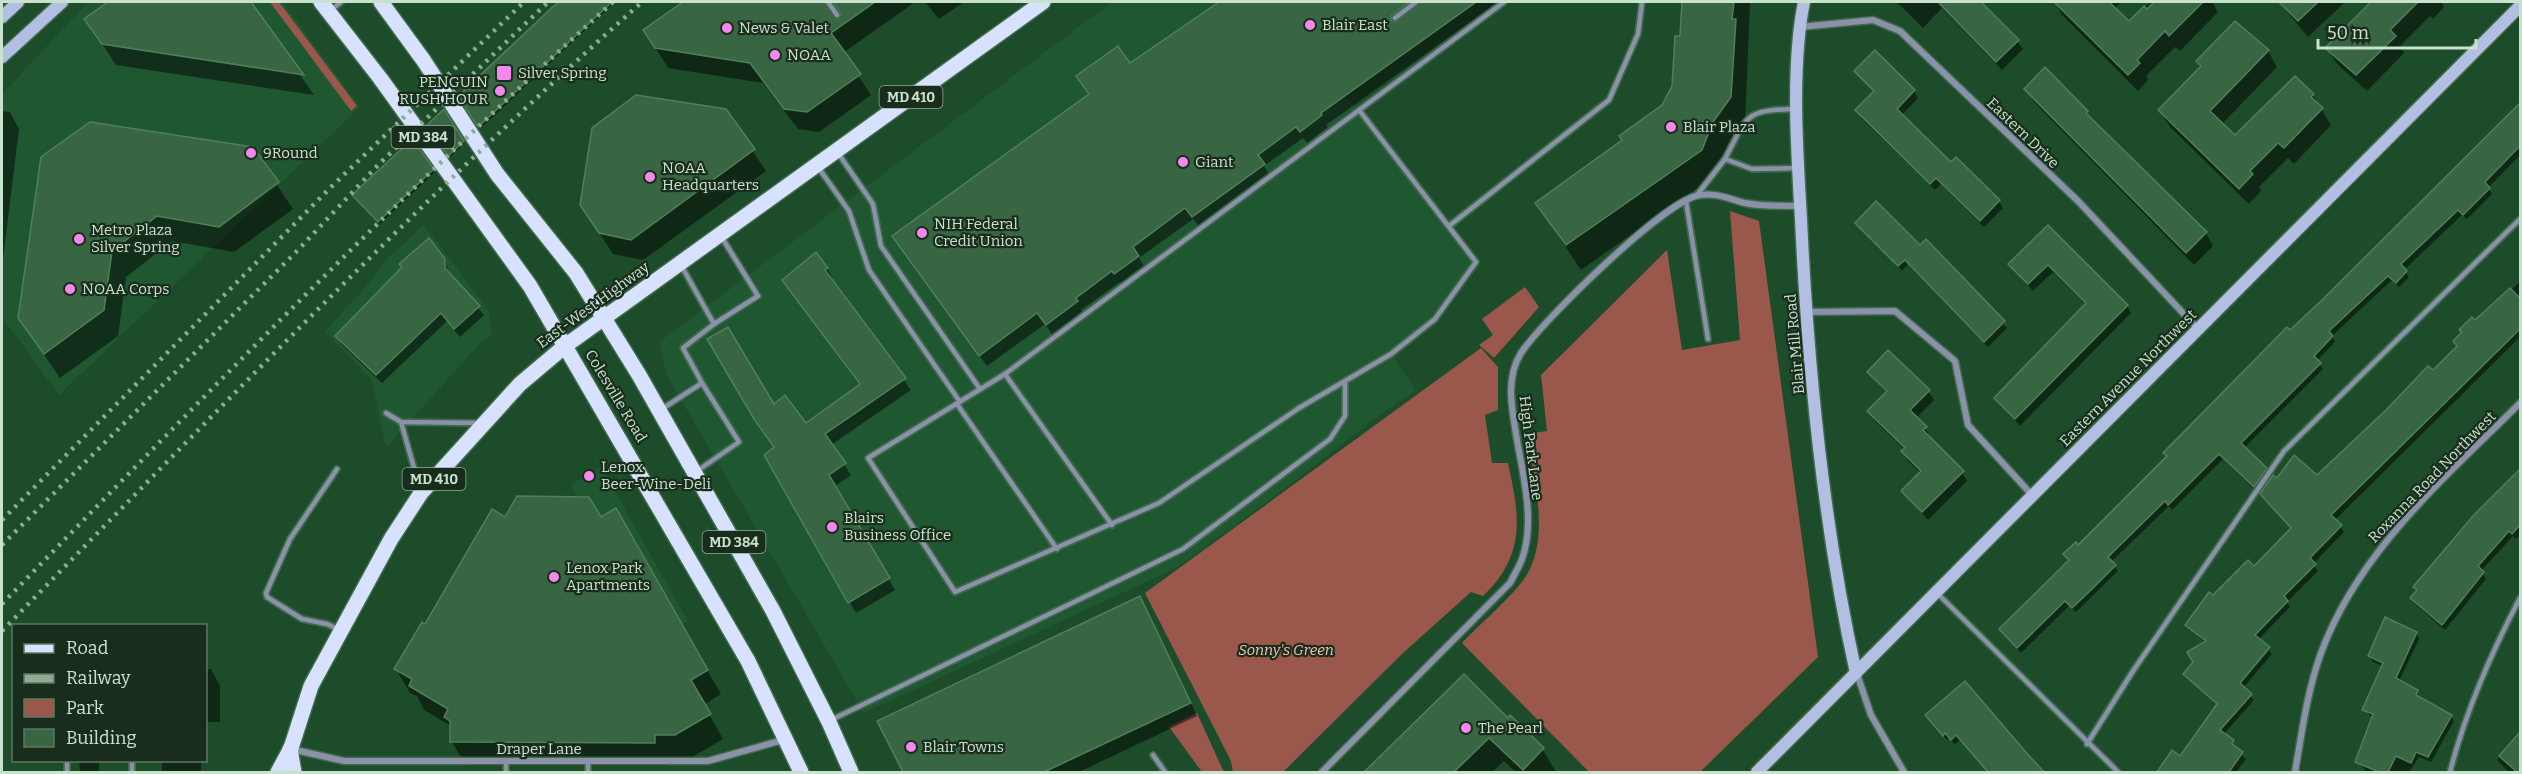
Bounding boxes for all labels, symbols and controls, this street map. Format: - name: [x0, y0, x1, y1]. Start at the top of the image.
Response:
- scale bar: [2318, 12, 2476, 50]
- place label: Blair East: [1322, 16, 1388, 34]
- marker: Blair East: [1303, 18, 1317, 32]
- place label: News & Valet: [739, 19, 830, 37]
- marker: News & Valet: [720, 21, 734, 35]
- text: 50 m: [2327, 22, 2369, 44]
- place label: NOAA: [787, 46, 831, 64]
- marker: NOAA: [768, 48, 782, 62]
- marker: Silver Spring: [495, 64, 513, 82]
- place label: Silver Spring: [518, 64, 607, 82]
- place label: PENGUIN RUSH HOUR: [399, 73, 488, 108]
- marker: PENGUIN RUSH HOUR: [493, 84, 507, 98]
- road number: MD 410: [880, 86, 942, 108]
- street label: Eastern Drive: [1983, 94, 2063, 172]
- place label: Blair Plaza: [1683, 118, 1755, 136]
- marker: Blair Plaza: [1664, 120, 1678, 134]
- road number: MD 384: [392, 126, 454, 148]
- place label: 9Round: [263, 144, 318, 162]
- marker: 9Round: [244, 146, 258, 160]
- place label: Giant: [1195, 153, 1234, 171]
- marker: Giant: [1176, 155, 1190, 169]
- place label: NOAA Headquarters: [662, 159, 759, 194]
- marker: NOAA Headquarters: [643, 170, 657, 184]
- place label: NIH Federal Credit Union: [934, 215, 1023, 250]
- place label: Metro Plaza Silver Spring: [91, 221, 180, 256]
- marker: NIH Federal Credit Union: [915, 226, 929, 240]
- marker: Metro Plaza Silver Spring: [72, 232, 86, 246]
- street label: East-West Highway: [533, 258, 653, 352]
- place label: NOAA Corps: [82, 280, 169, 298]
- marker: NOAA Corps: [63, 282, 77, 296]
- street label: Blair Mill Road: [1782, 293, 1808, 395]
- street label: Eastern Avenue Northwest: [2056, 305, 2201, 450]
- street label: Colesville Road: [581, 346, 651, 446]
- street label: High Park Lane: [1516, 395, 1546, 501]
- street label: Roxanna Road Northwest: [2364, 407, 2500, 546]
- place label: Lenox Beer-Wine-Deli: [601, 458, 711, 493]
- road number: MD 410: [402, 468, 466, 490]
- marker: Lenox Beer-Wine-Deli: [582, 469, 596, 483]
- place label: Blairs Business Office: [844, 509, 951, 544]
- marker: Blairs Business Office: [825, 520, 839, 534]
- road number: MD 384: [702, 531, 766, 553]
- place label: Lenox Park Apartments: [566, 559, 650, 594]
- marker: Lenox Park Apartments: [547, 570, 561, 584]
- legend: [12, 624, 207, 762]
- text: Road: [66, 637, 109, 659]
- park label: Sonny's Green: [1238, 641, 1334, 659]
- text: Railway: [66, 667, 131, 689]
- text: Park: [66, 697, 105, 719]
- place label: The Pearl: [1478, 719, 1543, 737]
- marker: The Pearl: [1459, 721, 1473, 735]
- text: Building: [66, 727, 137, 749]
- place label: Blair Towns: [923, 738, 1004, 756]
- street label: Draper Lane: [496, 740, 582, 758]
- marker: Blair Towns: [904, 740, 918, 754]

